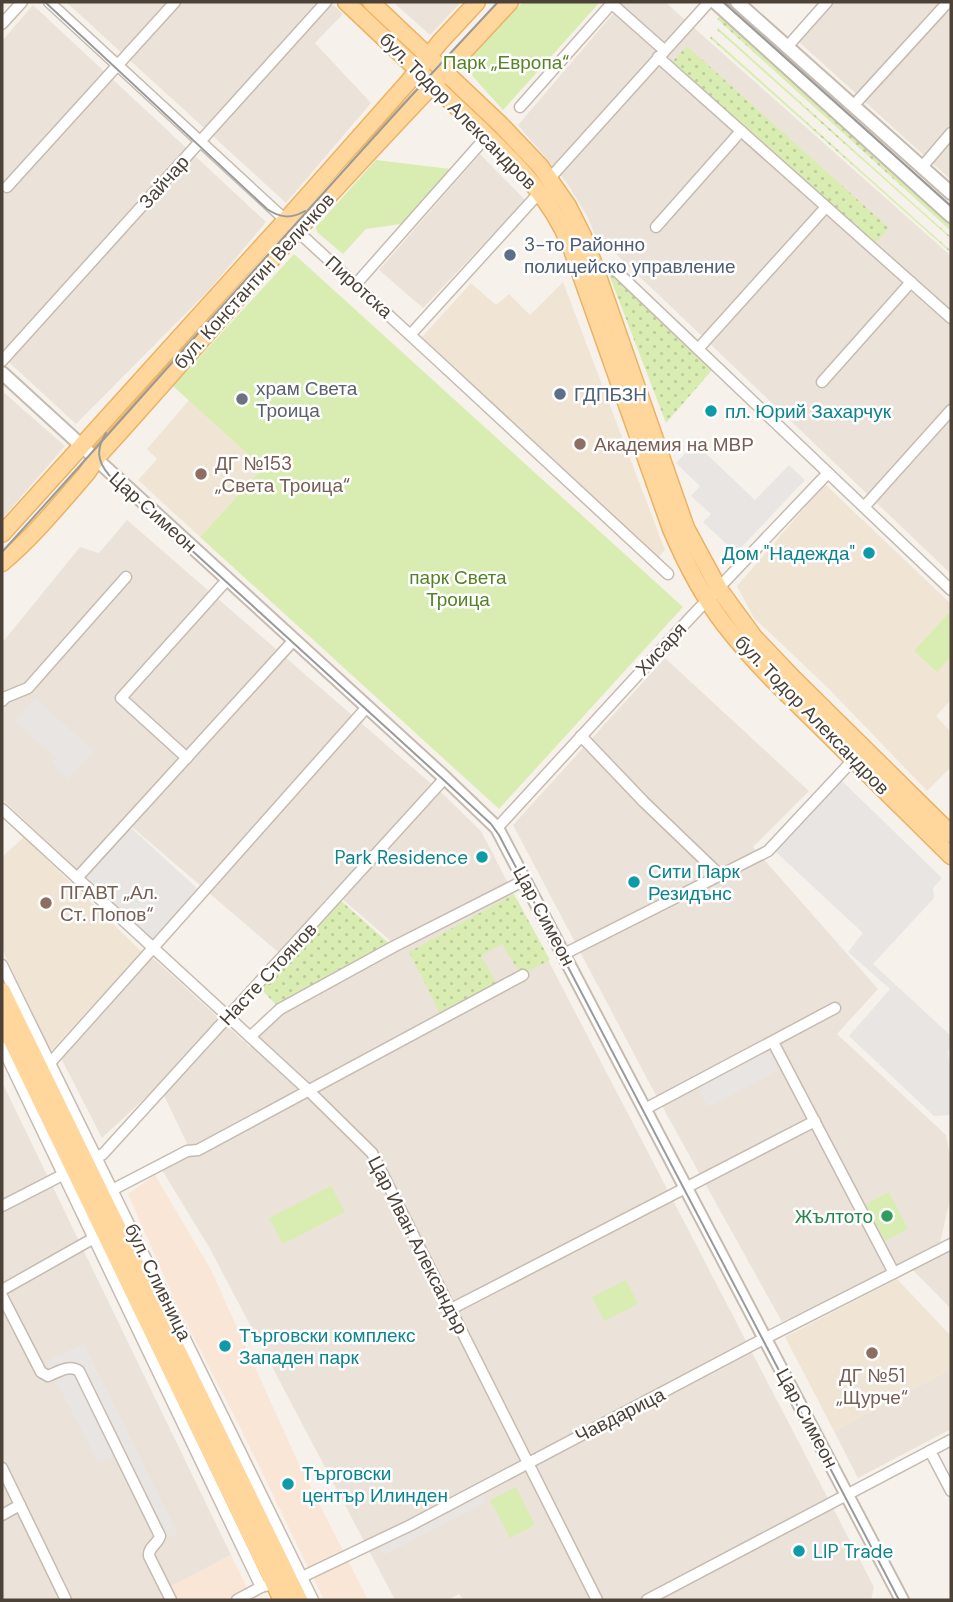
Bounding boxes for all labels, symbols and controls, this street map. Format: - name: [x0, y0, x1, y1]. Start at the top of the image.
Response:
- street label: бул. Тодор Александров: [374, 27, 542, 195]
- park label: Парк „Европа“: [443, 50, 569, 75]
- street label: Зайчар: [133, 150, 195, 214]
- street label: бул. Константин Величков: [168, 188, 340, 374]
- place label: 3-то Районно полицейско управление: [524, 232, 736, 279]
- marker: 3-то Районно полицейско управление: [502, 247, 518, 263]
- street label: Пиротска: [320, 250, 398, 324]
- place label: храм Света Троица: [256, 376, 358, 423]
- place label: ГДПБЗН: [574, 382, 647, 407]
- marker: ГДПБЗН: [552, 386, 568, 402]
- marker: храм Света Троица: [234, 391, 250, 407]
- place label: пл. Юрий Захарчук: [725, 399, 892, 424]
- marker: пл. Юрий Захарчук: [703, 403, 719, 419]
- place label: Академия на МВР: [594, 432, 754, 457]
- marker: Академия на МВР: [572, 436, 588, 452]
- place label: ДГ №153 „Света Троица“: [215, 451, 350, 498]
- street label: Цар Симеон: [104, 466, 202, 558]
- marker: ДГ №153 „Света Троица“: [193, 466, 209, 482]
- place label: Дом "Надежда": [722, 541, 855, 566]
- marker: Дом "Надежда": [861, 545, 877, 561]
- park label: парк Света Троица: [409, 565, 507, 612]
- street label: Хисаря: [630, 617, 692, 681]
- street label: бул. Тодор Александров: [729, 630, 895, 800]
- place label: Park Residence: [335, 845, 468, 870]
- marker: Park Residence: [474, 849, 490, 865]
- place label: Сити Парк Резидънс: [648, 859, 740, 906]
- street label: Цар Симеон: [507, 862, 581, 970]
- marker: Сити Парк Резидънс: [626, 874, 642, 890]
- place label: ПГАВТ „Ал. Ст. Попов“: [60, 880, 158, 927]
- marker: ПГАВТ „Ал. Ст. Попов“: [38, 895, 54, 911]
- street label: Насте Стоянов: [214, 917, 322, 1031]
- street label: Цар Иван Александър: [362, 1152, 474, 1338]
- place label: Жълтото: [795, 1204, 873, 1229]
- marker: Жълтото: [879, 1208, 895, 1224]
- street label: бул. Сливница: [119, 1219, 197, 1345]
- place label: Търговски комплекс Западен парк: [239, 1323, 416, 1370]
- marker: Търговски комплекс Западен парк: [217, 1338, 233, 1354]
- marker: ДГ №51 „Щурче“: [864, 1345, 880, 1361]
- place label: ДГ №51 „Щурче“: [836, 1363, 908, 1410]
- street label: Цар Симеон: [770, 1364, 844, 1472]
- street label: Чавдарица: [571, 1382, 669, 1448]
- place label: Търговски център Илинден: [302, 1461, 448, 1508]
- marker: Търговски център Илинден: [280, 1476, 296, 1492]
- place label: LIP Trade: [813, 1539, 893, 1564]
- marker: LIP Trade: [791, 1543, 807, 1559]

